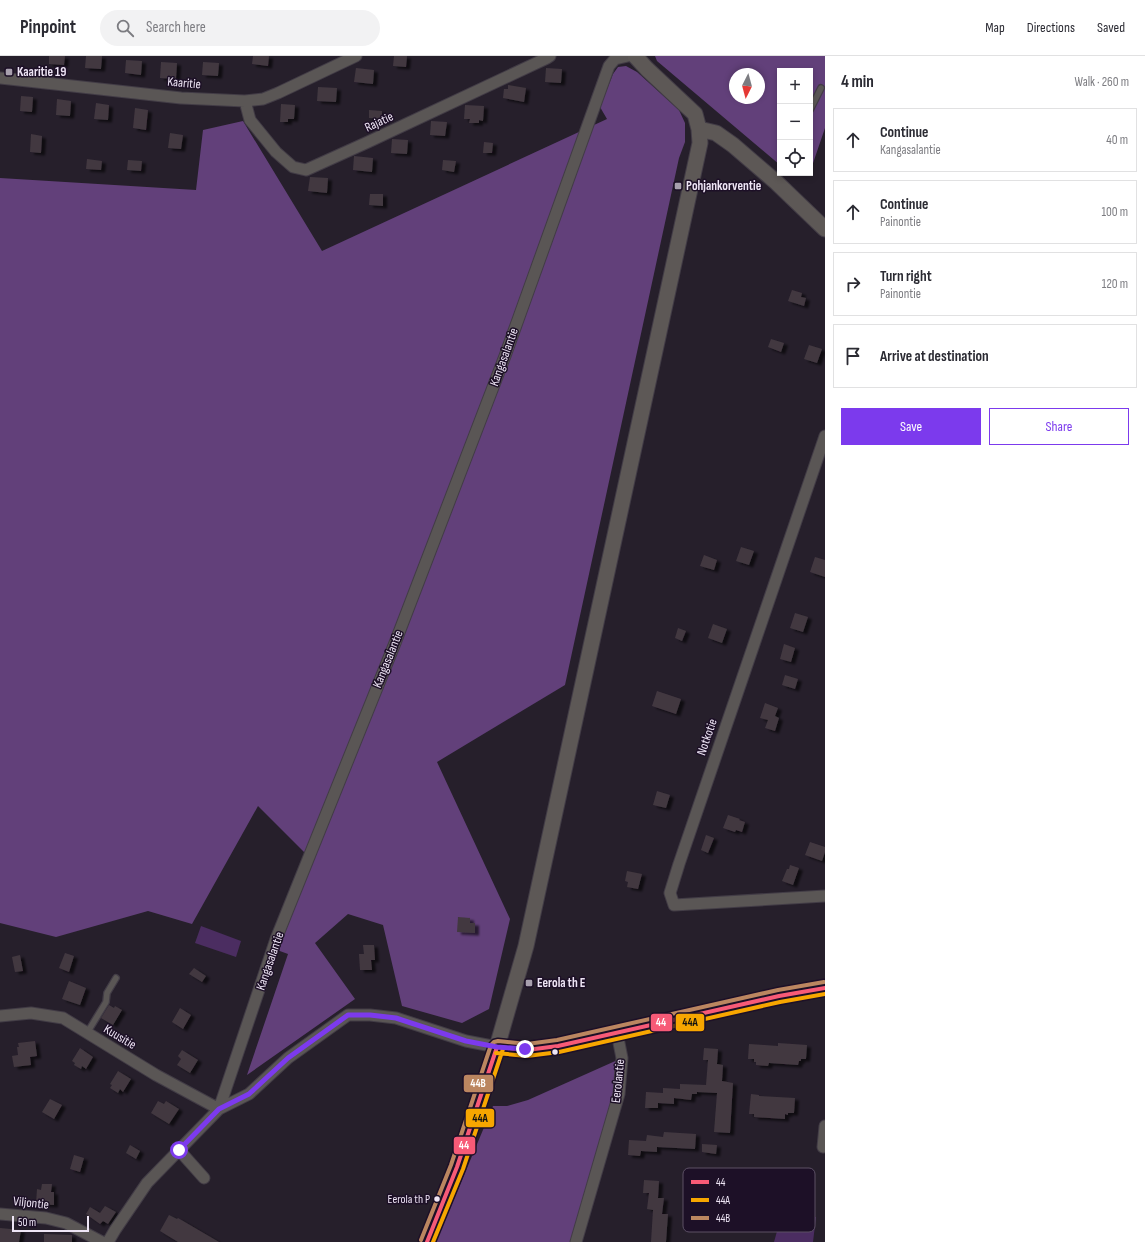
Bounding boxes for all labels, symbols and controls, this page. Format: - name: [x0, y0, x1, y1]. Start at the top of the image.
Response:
- search box: [100, 10, 380, 46]
- text: Pinpoint: [20, 16, 76, 39]
- icon: search: [114, 17, 136, 39]
- text: Search here: [146, 18, 206, 37]
- text: Map: [985, 19, 1005, 36]
- text: Directions: [1027, 19, 1075, 36]
- text: Saved: [1097, 19, 1125, 36]
- place label: Kaaritie 19: [17, 64, 66, 80]
- marker: Kaaritie 19: [4, 67, 14, 77]
- north arrow: [729, 68, 765, 104]
- map controls: [777, 68, 813, 176]
- button: +: [777, 68, 813, 104]
- text: 4 min: [841, 72, 874, 92]
- street label: Kaaritie: [167, 74, 201, 92]
- text: Walk · 260 m: [1075, 74, 1129, 90]
- button: −: [777, 104, 813, 140]
- street label: Rajatie: [362, 108, 396, 136]
- text: Continue: [880, 123, 929, 142]
- icon: ahead: [842, 129, 864, 151]
- text: 40 m: [1106, 132, 1128, 148]
- button: locate: [777, 140, 813, 176]
- text: Kangasalantie: [880, 142, 941, 158]
- place label: Pohjankorventie: [686, 178, 762, 194]
- marker: Pohjankorventie: [673, 181, 683, 191]
- text: Continue: [880, 195, 929, 214]
- icon: ahead: [842, 201, 864, 223]
- text: 100 m: [1101, 204, 1128, 220]
- text: Painontie: [880, 214, 921, 230]
- text: Turn right: [880, 267, 932, 286]
- icon: right: [842, 273, 864, 295]
- text: 120 m: [1102, 276, 1128, 292]
- text: Painontie: [880, 286, 921, 302]
- street label: Kangasalantie: [486, 326, 522, 388]
- icon: arrive: [842, 345, 864, 367]
- text: Arrive at destination: [880, 347, 989, 366]
- button: Save: [841, 408, 981, 445]
- button: Share: [989, 408, 1129, 445]
- street label: Kangasalantie: [369, 628, 407, 690]
- street label: Notkotie: [693, 717, 721, 757]
- street label: Kangasalantie: [253, 930, 287, 992]
- place label: Eerola th E: [537, 975, 586, 991]
- marker: Eerola th E: [524, 978, 534, 988]
- line badge: 44: [650, 1013, 673, 1032]
- line badge: 44A: [675, 1013, 705, 1032]
- text: 44: [656, 1016, 666, 1029]
- text: 44A: [682, 1016, 699, 1029]
- street label: Kuusitie: [101, 1021, 139, 1053]
- route end: [516, 1040, 534, 1058]
- unlabelled marker: [550, 1047, 560, 1057]
- street label: Eerolantie: [608, 1058, 628, 1104]
- line badge: 44B: [463, 1074, 494, 1093]
- text: 44B: [470, 1077, 486, 1090]
- line badge: 44A: [465, 1108, 495, 1128]
- text: 44A: [472, 1112, 489, 1125]
- line badge: 44: [453, 1136, 476, 1155]
- text: 44: [459, 1139, 469, 1152]
- route start: [170, 1141, 188, 1159]
- legend: [683, 1168, 815, 1232]
- text: 44: [716, 1176, 726, 1189]
- place label: Eerola th P: [388, 1192, 430, 1207]
- street label: Viljontie: [12, 1193, 50, 1213]
- marker: Eerola th P: [432, 1194, 442, 1204]
- text: 44A: [716, 1194, 730, 1207]
- text: 44B: [716, 1212, 730, 1225]
- scale bar: [12, 1214, 89, 1233]
- text: 50 m: [18, 1216, 36, 1229]

